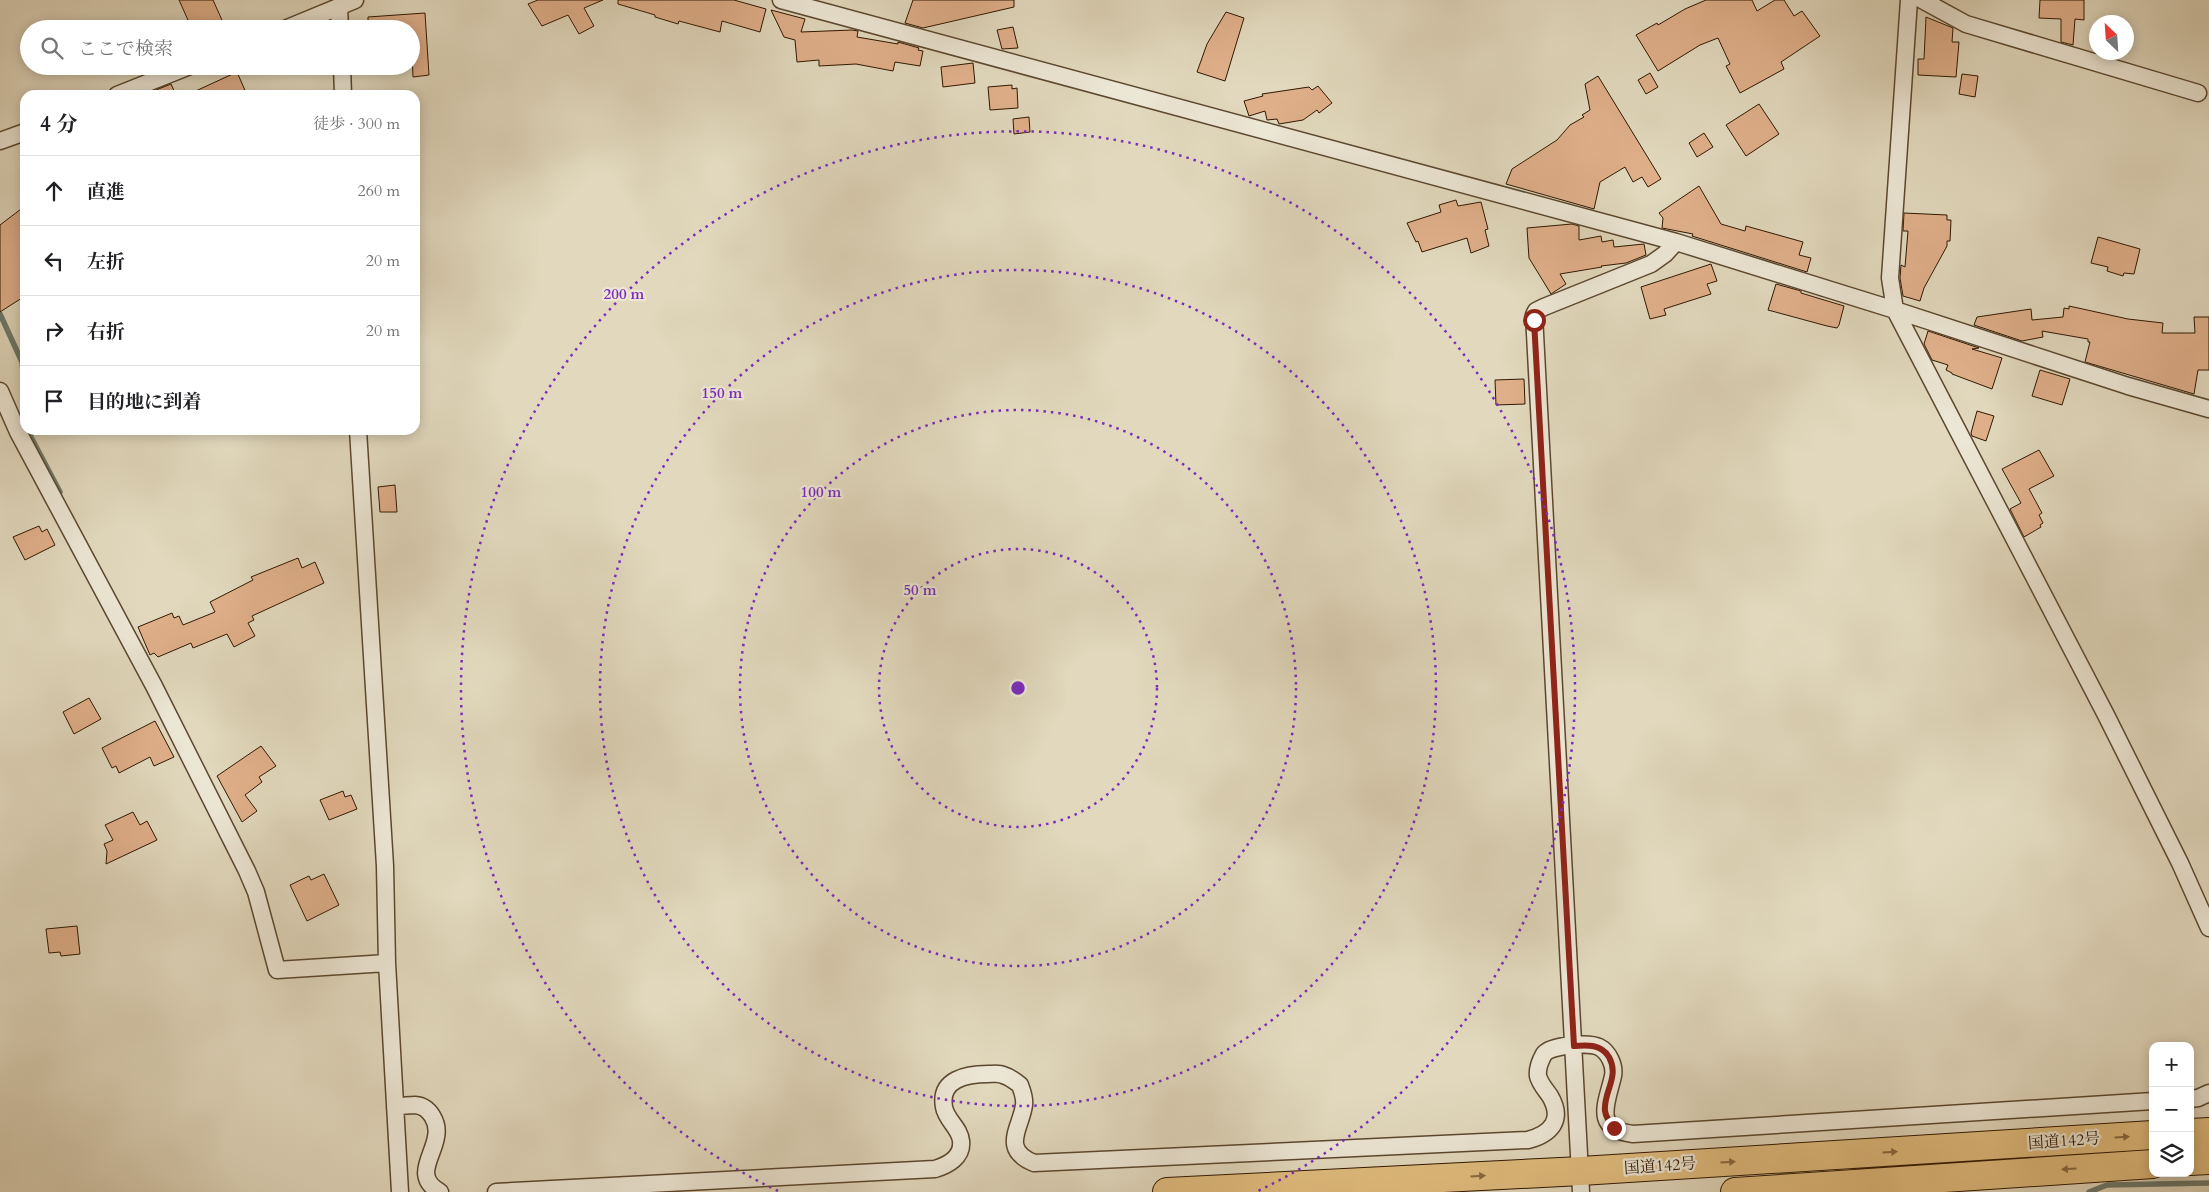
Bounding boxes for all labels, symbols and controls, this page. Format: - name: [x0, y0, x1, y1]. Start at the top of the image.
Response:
- north arrow: [2089, 15, 2134, 60]
- search box: [20, 20, 420, 75]
- icon: search: [38, 34, 66, 62]
- text: ここで検索: [78, 36, 173, 62]
- text: 4 分: [40, 110, 77, 139]
- text: 徒歩 · 300 m: [313, 113, 400, 135]
- icon: ahead: [40, 177, 68, 205]
- text: 直進: [87, 179, 125, 205]
- text: 260 m: [358, 180, 400, 202]
- icon: left: [40, 247, 68, 275]
- text: 左折: [87, 249, 125, 275]
- text: 20 m: [366, 250, 400, 272]
- text: 200 m: [604, 284, 645, 304]
- route start: [1523, 309, 1546, 332]
- icon: right: [40, 317, 68, 345]
- text: 右折: [87, 319, 125, 345]
- text: 20 m: [366, 320, 400, 342]
- text: 150 m: [702, 383, 743, 403]
- icon: arrive: [40, 387, 68, 415]
- text: 目的地に到着: [87, 389, 201, 415]
- text: 100 m: [801, 482, 842, 502]
- text: 50 m: [903, 580, 937, 600]
- centre of rings: [1009, 679, 1027, 697]
- map controls: [2149, 1042, 2194, 1177]
- button: +: [2149, 1042, 2194, 1087]
- button: −: [2149, 1087, 2194, 1132]
- route end: [1603, 1117, 1626, 1140]
- street label: 国道142号: [2027, 1127, 2101, 1155]
- button: layers: [2149, 1132, 2194, 1177]
- one-way arrow: [2114, 1133, 2130, 1141]
- one-way arrow: [1882, 1147, 1898, 1155]
- street label: 国道142号: [1623, 1152, 1697, 1180]
- one-way arrow: [1720, 1157, 1736, 1165]
- one-way arrow: [2061, 1166, 2077, 1174]
- one-way arrow: [1471, 1172, 1487, 1180]

